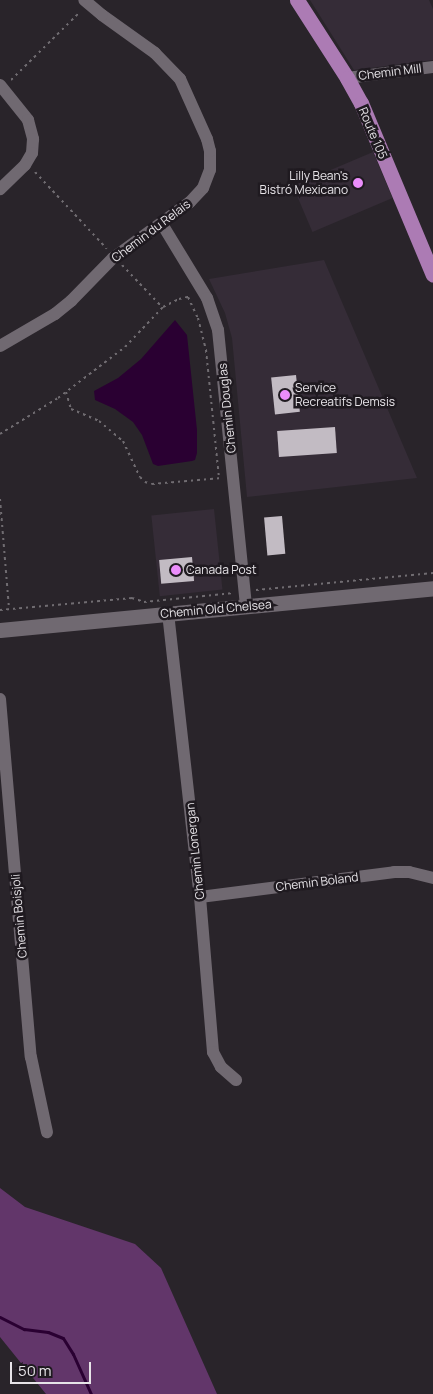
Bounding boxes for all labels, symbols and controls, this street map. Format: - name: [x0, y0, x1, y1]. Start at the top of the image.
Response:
- street label: Chemin Mill: [358, 61, 422, 83]
- street label: Route 105: [356, 105, 390, 161]
- place label: Lilly Bean's Bistró Mexicano: [260, 169, 348, 197]
- marker: Lilly Bean's Bistró Mexicano: [352, 177, 364, 189]
- street label: Chemin du Relais: [109, 197, 193, 265]
- street label: Chemin Douglas: [215, 362, 239, 454]
- place label: Service Recreatifs Demsis: [295, 381, 395, 409]
- marker: Service Recreatifs Demsis: [279, 389, 291, 401]
- place label: Canada Post: [186, 563, 257, 577]
- marker: Canada Post: [170, 564, 182, 576]
- street label: Chemin Old Chelsea: [160, 597, 272, 621]
- street label: Chemin Lonergan: [183, 802, 207, 900]
- street label: Chemin Boland: [275, 870, 359, 894]
- street label: Chemin Boisjoli: [8, 873, 30, 959]
- scale bar: [12, 1352, 94, 1384]
- text: 50 m: [18, 1360, 52, 1381]

